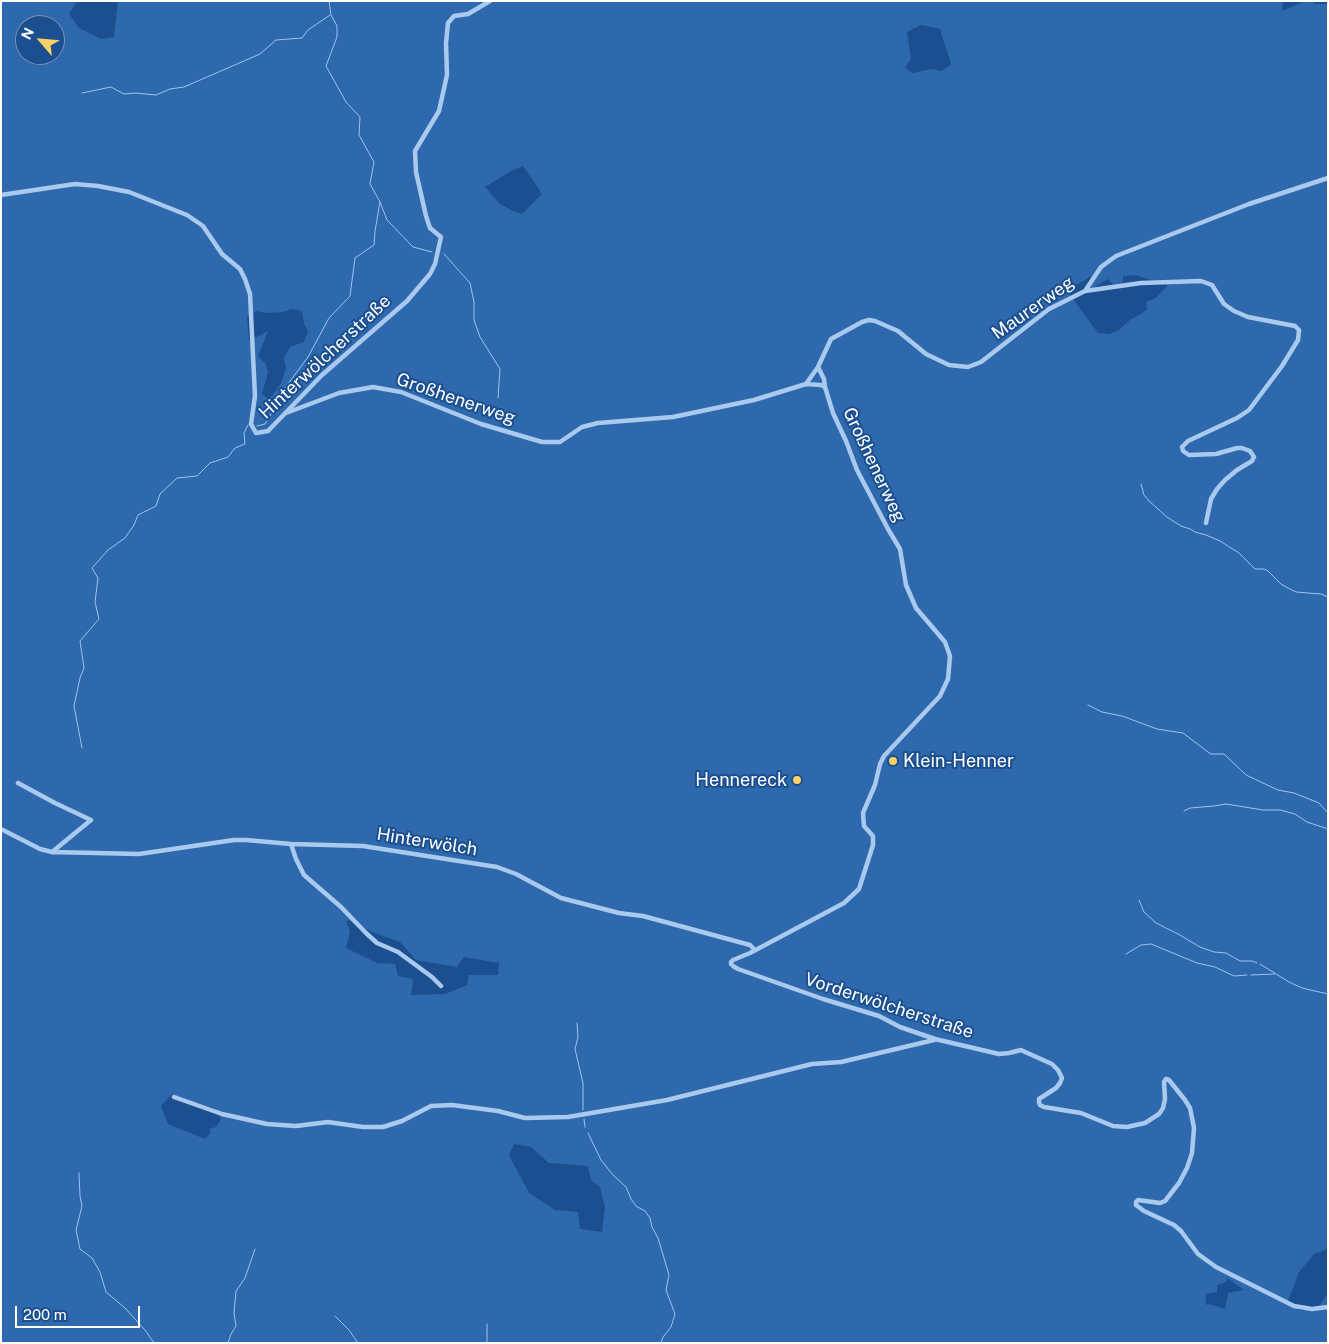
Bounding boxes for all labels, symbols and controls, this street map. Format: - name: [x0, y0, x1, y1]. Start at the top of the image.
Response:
- north arrow: [15, 15, 65, 65]
- text: N: [18, 25, 37, 42]
- street label: Maurerweg: [988, 272, 1078, 344]
- street label: Hinterwölcherstraße: [255, 290, 395, 424]
- street label: Großhenerweg: [394, 369, 518, 429]
- street label: Großhenerweg: [838, 404, 910, 526]
- place label: Klein-Henner: [903, 750, 1014, 772]
- marker: Klein-Henner: [887, 755, 899, 767]
- place label: Hennereck: [695, 769, 787, 791]
- marker: Hennereck: [791, 774, 803, 786]
- street label: Hinterwölch: [375, 823, 479, 861]
- street label: Vorderwölcherstraße: [802, 969, 976, 1043]
- scale bar: [18, 1296, 142, 1328]
- text: 200 m: [23, 1306, 67, 1323]

